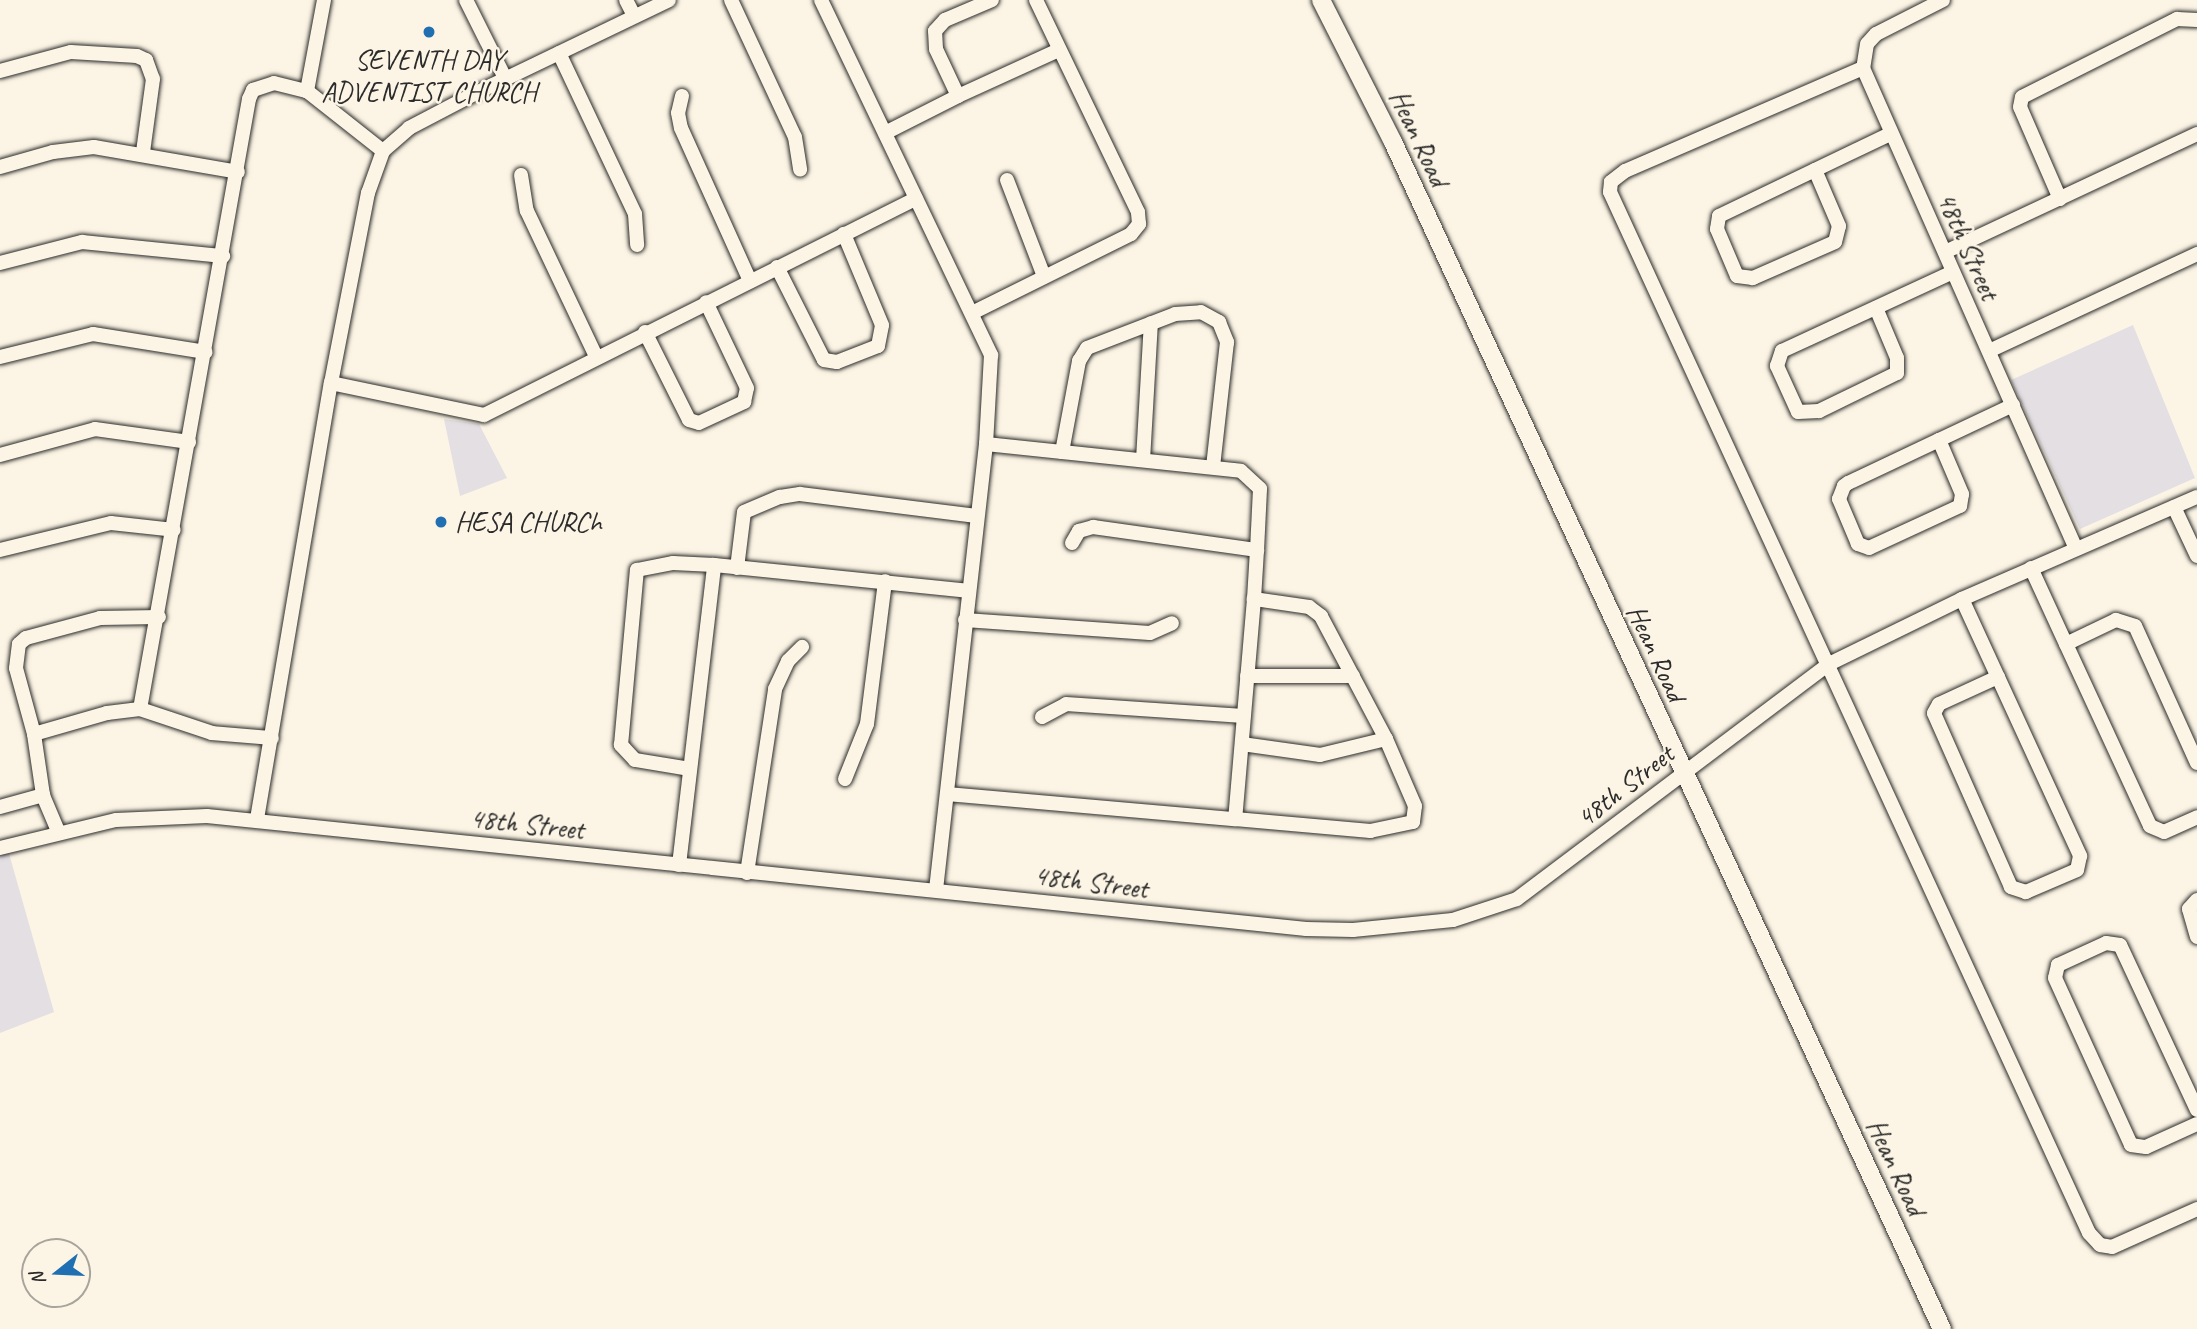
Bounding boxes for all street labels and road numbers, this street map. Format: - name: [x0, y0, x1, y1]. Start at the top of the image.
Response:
- street label: Hean Road: [1382, 85, 1456, 191]
- street label: 48th Street: [1929, 187, 2007, 305]
- street label: Hean Road: [1619, 600, 1693, 706]
- street label: 48th Street: [1569, 737, 1681, 835]
- street label: 48th Street: [468, 801, 586, 847]
- street label: 48th Street: [1032, 858, 1150, 906]
- street label: Hean Road: [1859, 1114, 1933, 1220]

